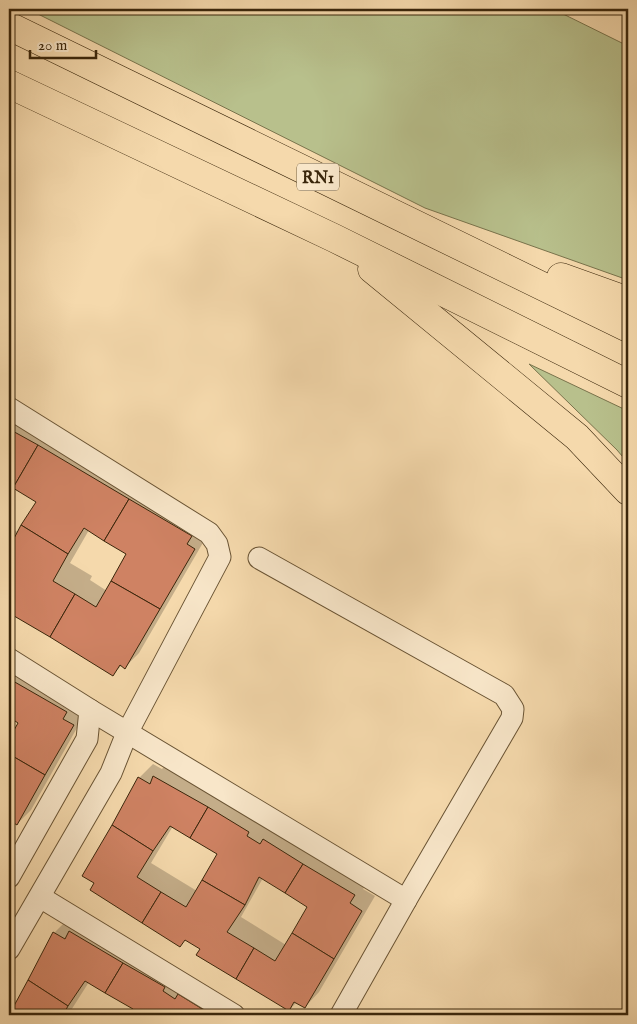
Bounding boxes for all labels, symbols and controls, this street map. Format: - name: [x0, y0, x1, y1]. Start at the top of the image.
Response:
- scale bar: [30, 28, 96, 60]
- text: 20 m: [38, 36, 68, 55]
- road number: RN1: [297, 163, 339, 190]

